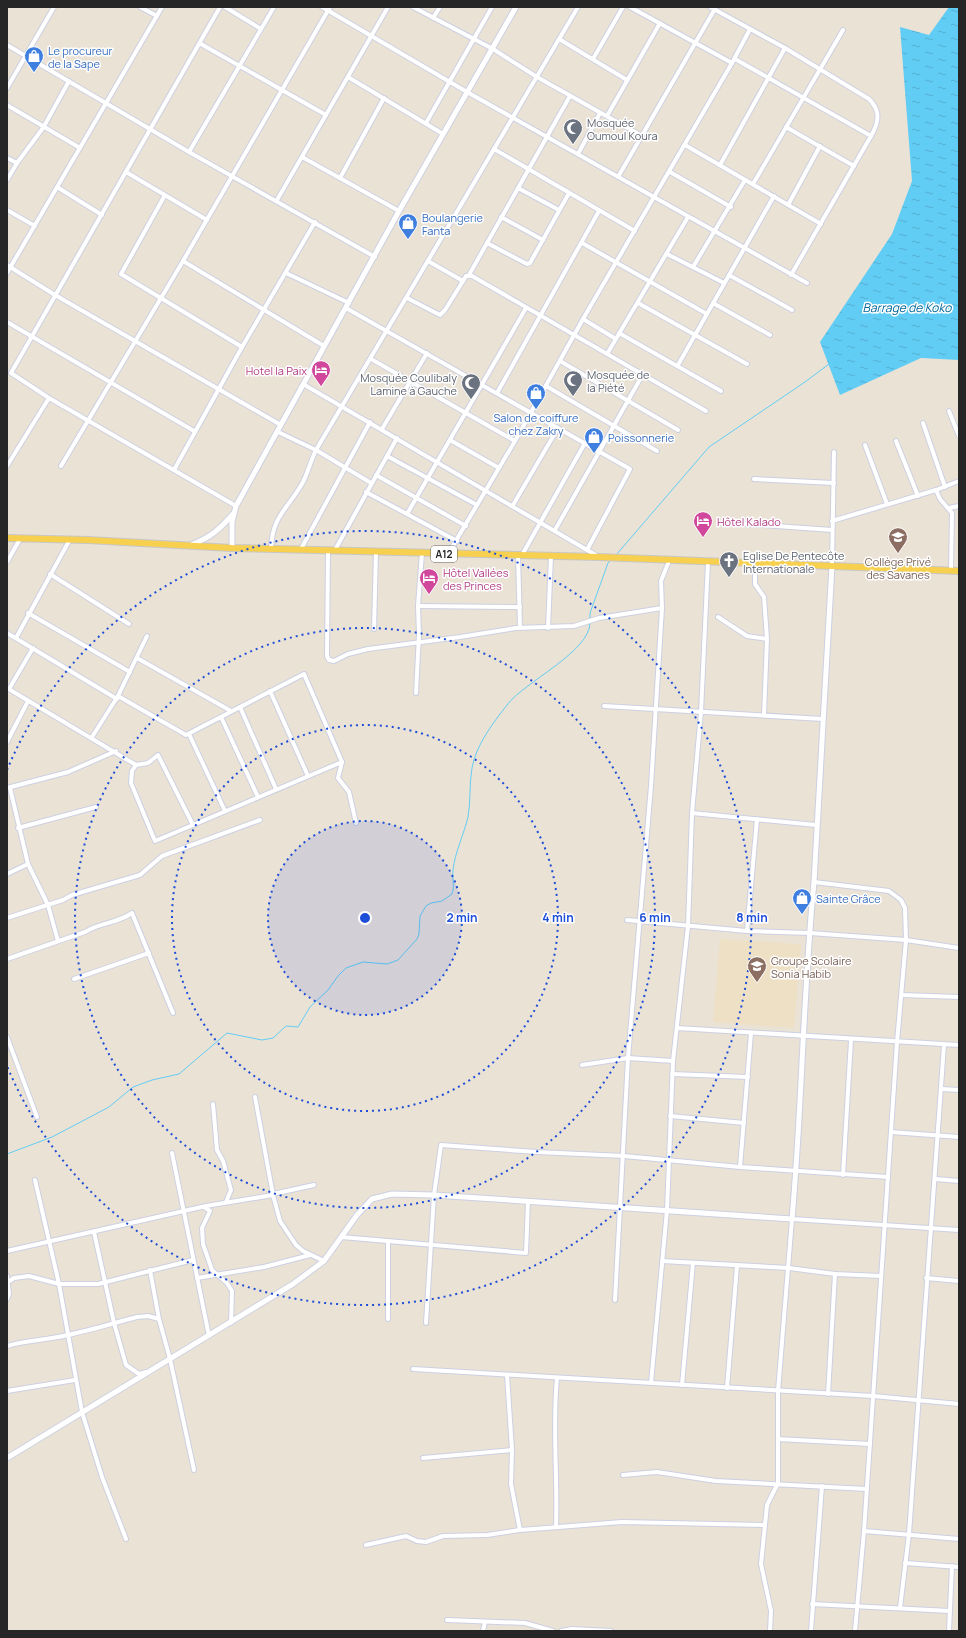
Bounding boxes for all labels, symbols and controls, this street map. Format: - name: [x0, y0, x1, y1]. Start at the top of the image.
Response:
- place label: Le procureur de la Sape: [48, 43, 113, 71]
- shop icon: Le procureur de la Sape: [23, 45, 45, 73]
- place label: Mosquée Oumoul Koura: [587, 115, 658, 143]
- mosque icon: Mosquée Oumoul Koura: [562, 117, 584, 145]
- place label: Boulangerie Fanta: [422, 210, 483, 238]
- shop icon: Boulangerie Fanta: [397, 212, 419, 240]
- water label: Barrage de Koko: [863, 299, 952, 316]
- hotel icon: Hotel la Paix: [310, 359, 332, 387]
- place label: Hotel la Paix: [246, 363, 307, 378]
- place label: Mosquée de la Piété: [587, 367, 650, 395]
- mosque icon: Mosquée de la Piété: [562, 369, 584, 397]
- place label: Mosquée Coulibaly Lamine à Gauche: [360, 370, 458, 398]
- mosque icon: Mosquée Coulibaly Lamine à Gauche: [460, 372, 482, 400]
- shop icon: Salon de coiffure chez Zakry: [525, 382, 547, 410]
- place label: Salon de coiffure chez Zakry: [494, 410, 579, 438]
- shop icon: Poissonnerie: [583, 426, 605, 454]
- place label: Poissonnerie: [608, 430, 675, 445]
- hotel icon: Hôtel Kalado: [692, 510, 714, 538]
- place label: Hôtel Kalado: [717, 514, 781, 529]
- school or university icon: Collège Privé des Savanes: [887, 526, 909, 554]
- road number: A12: [431, 546, 457, 562]
- place label: Eglise De Pentecôte Internationale: [743, 548, 845, 576]
- church icon: Eglise De Pentecôte Internationale: [718, 550, 740, 578]
- place label: Collège Privé des Savanes: [865, 554, 932, 582]
- place label: Hôtel Vallées des Princes: [443, 565, 509, 593]
- hotel icon: Hôtel Vallées des Princes: [418, 567, 440, 595]
- shop icon: Sainte Grâce: [791, 887, 813, 915]
- place label: Sainte Grâce: [816, 891, 881, 906]
- text: 2 min: [446, 909, 478, 926]
- text: 4 min: [542, 909, 574, 926]
- text: 6 min: [639, 909, 671, 926]
- text: 8 min: [736, 909, 768, 926]
- centre of rings: [358, 911, 372, 925]
- place label: Groupe Scolaire Sonia Habib: [771, 953, 852, 981]
- school or university icon: Groupe Scolaire Sonia Habib: [746, 955, 768, 983]

